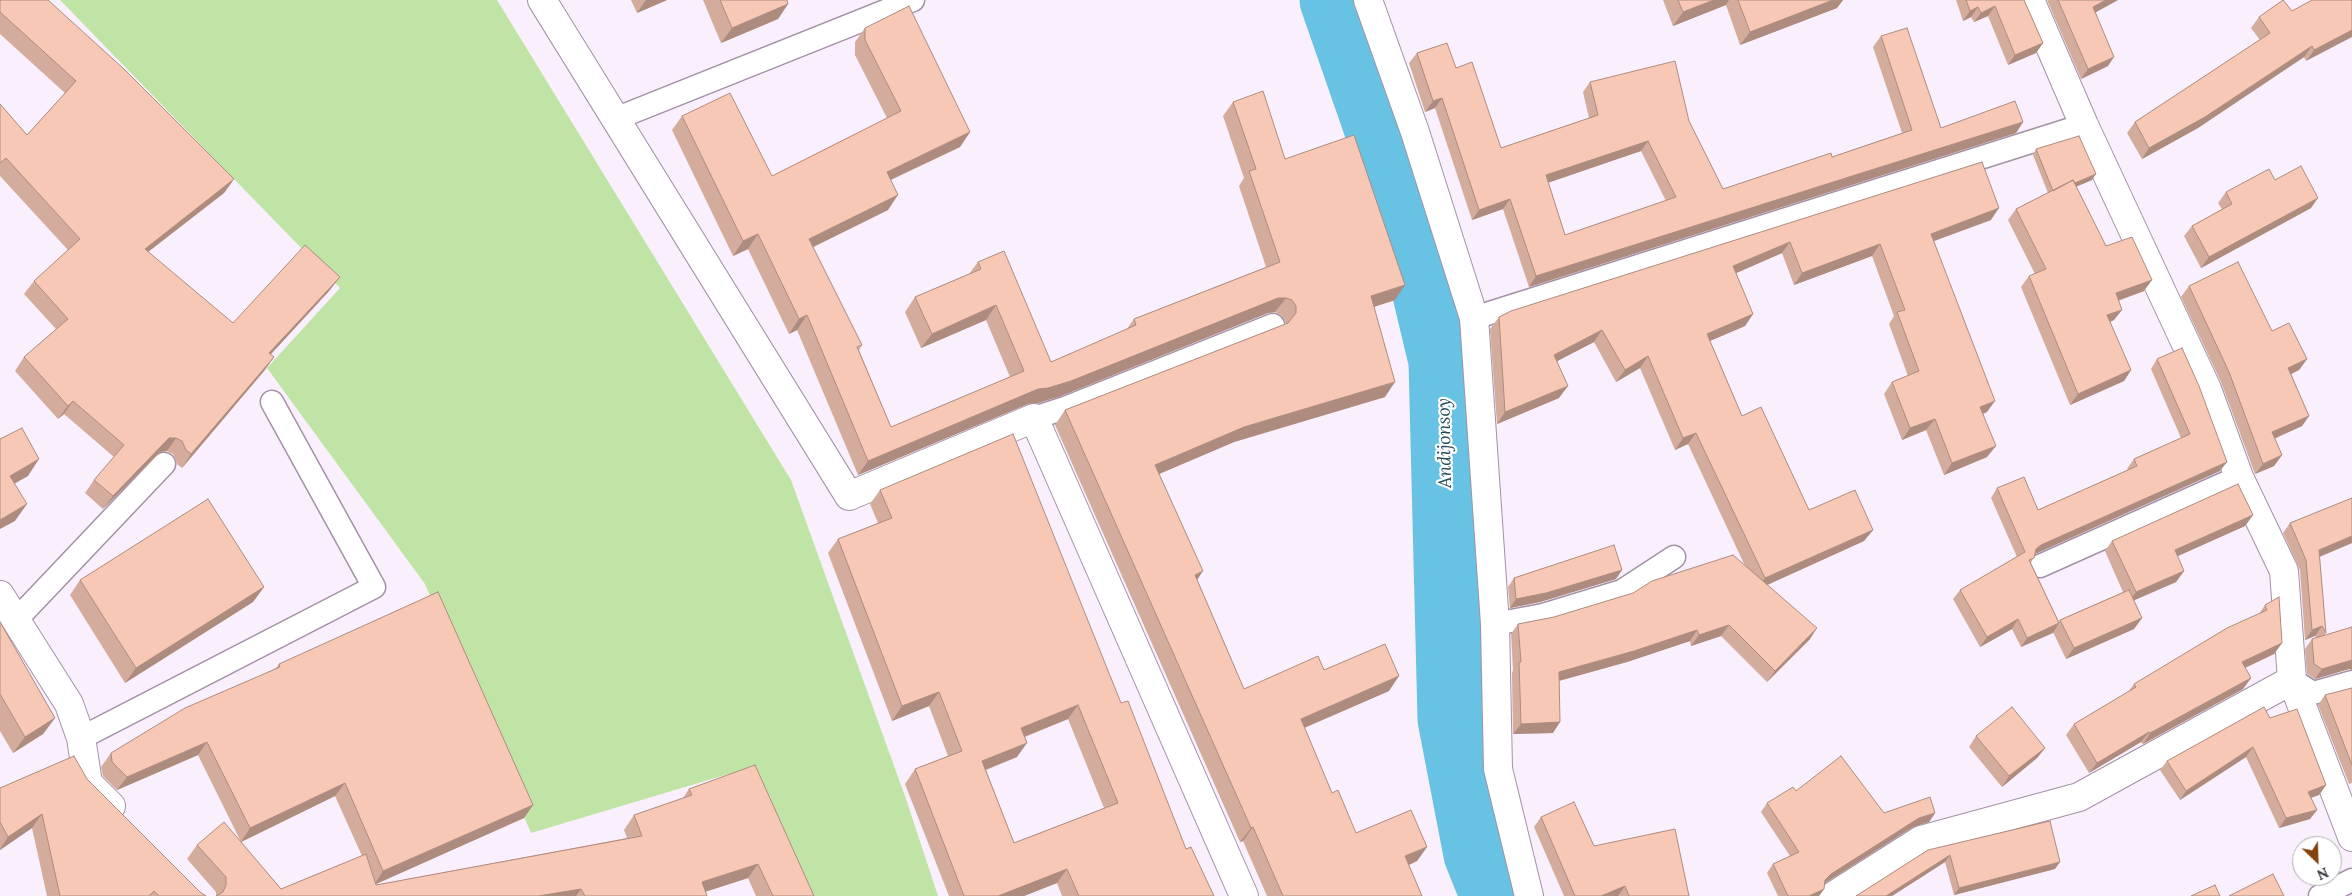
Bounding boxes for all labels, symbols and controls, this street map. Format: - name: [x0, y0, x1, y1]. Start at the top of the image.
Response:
- water label: Andijonsoy: [1433, 398, 1457, 488]
- north arrow: [2292, 836, 2342, 886]
- text: N: [2314, 863, 2331, 884]

